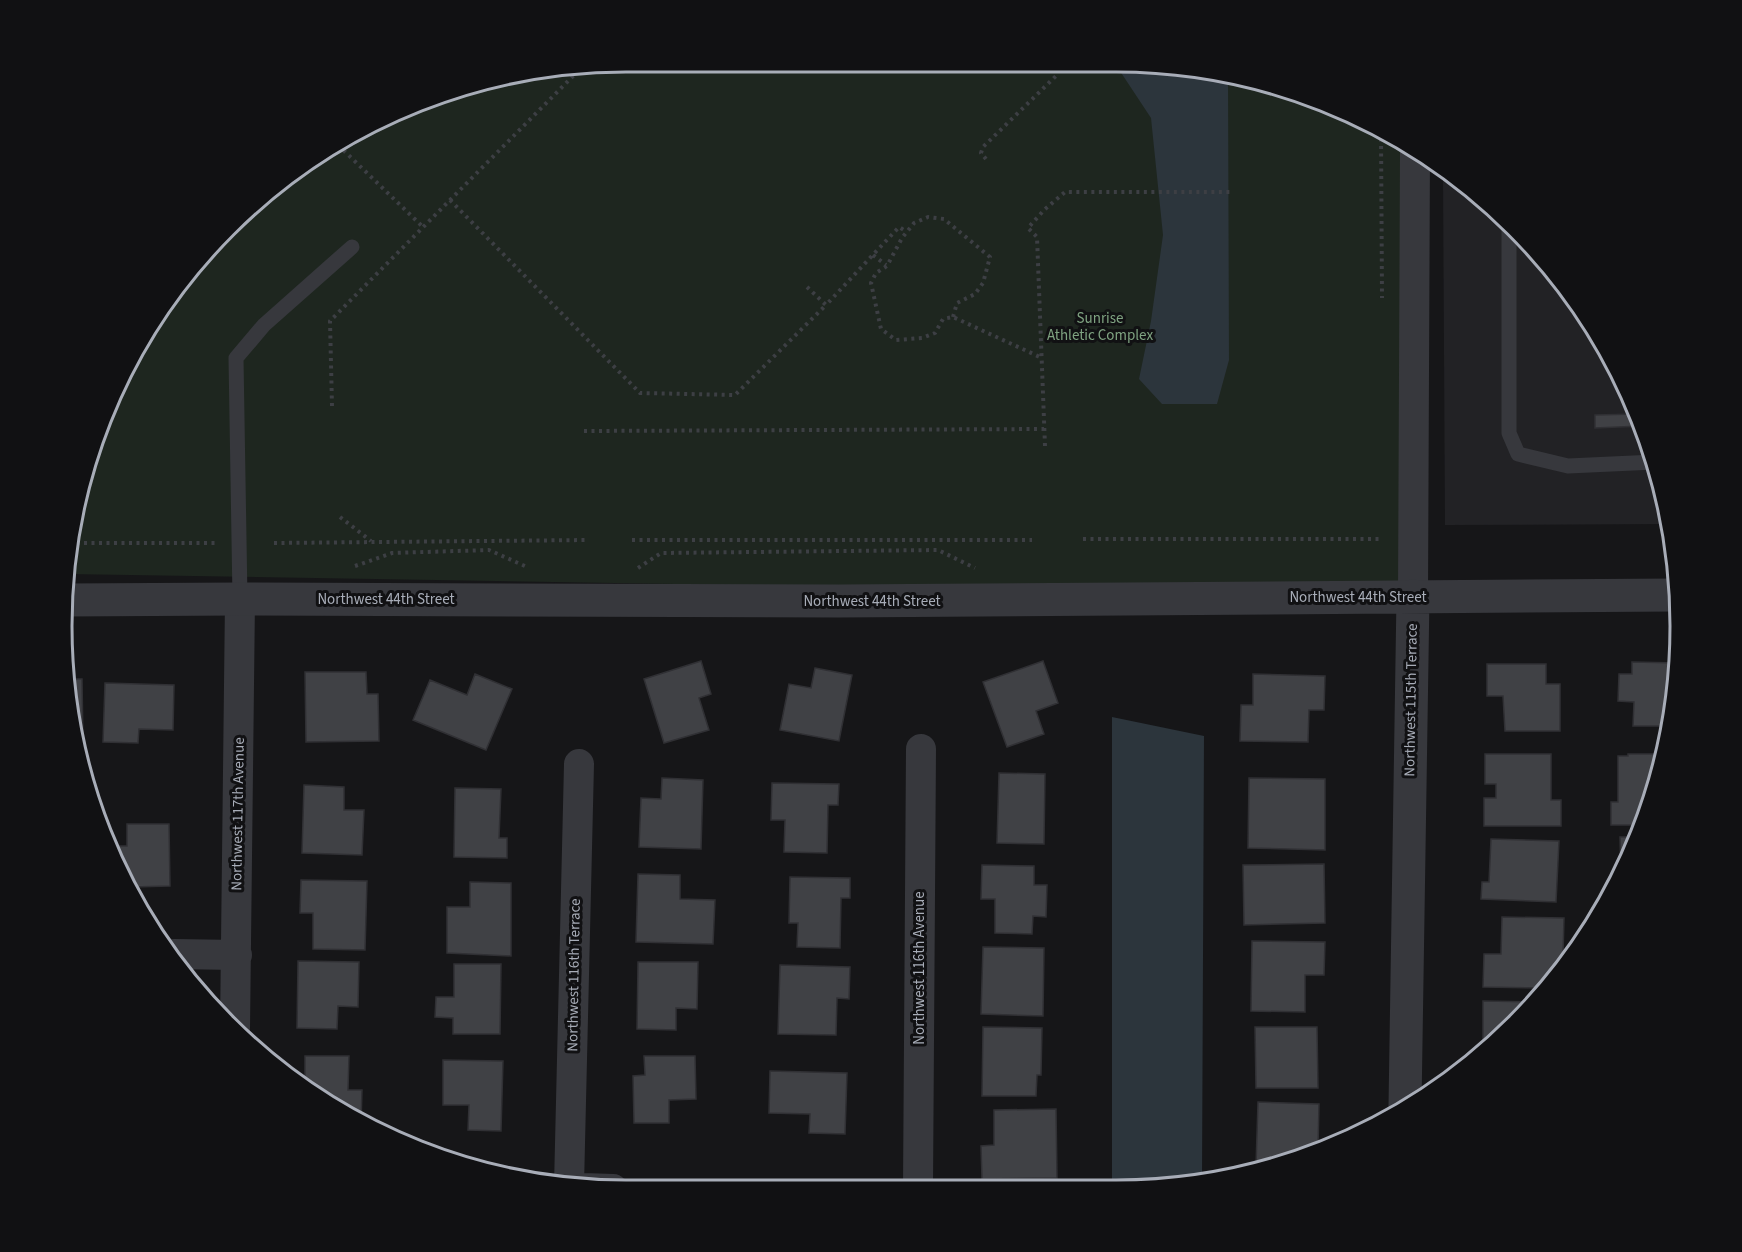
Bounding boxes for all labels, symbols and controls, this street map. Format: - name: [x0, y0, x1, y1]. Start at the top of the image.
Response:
- park label: Sunrise Athletic Complex: [1047, 308, 1153, 346]
- street label: Northwest 44th Street: [1289, 587, 1427, 608]
- street label: Northwest 44th Street: [317, 589, 455, 610]
- street label: Northwest 44th Street: [803, 591, 941, 612]
- street label: Northwest 115th Terrace: [1399, 623, 1423, 777]
- street label: Northwest 117th Avenue: [226, 737, 250, 891]
- street label: Northwest 116th Avenue: [909, 891, 930, 1045]
- street label: Northwest 116th Terrace: [562, 898, 586, 1052]

